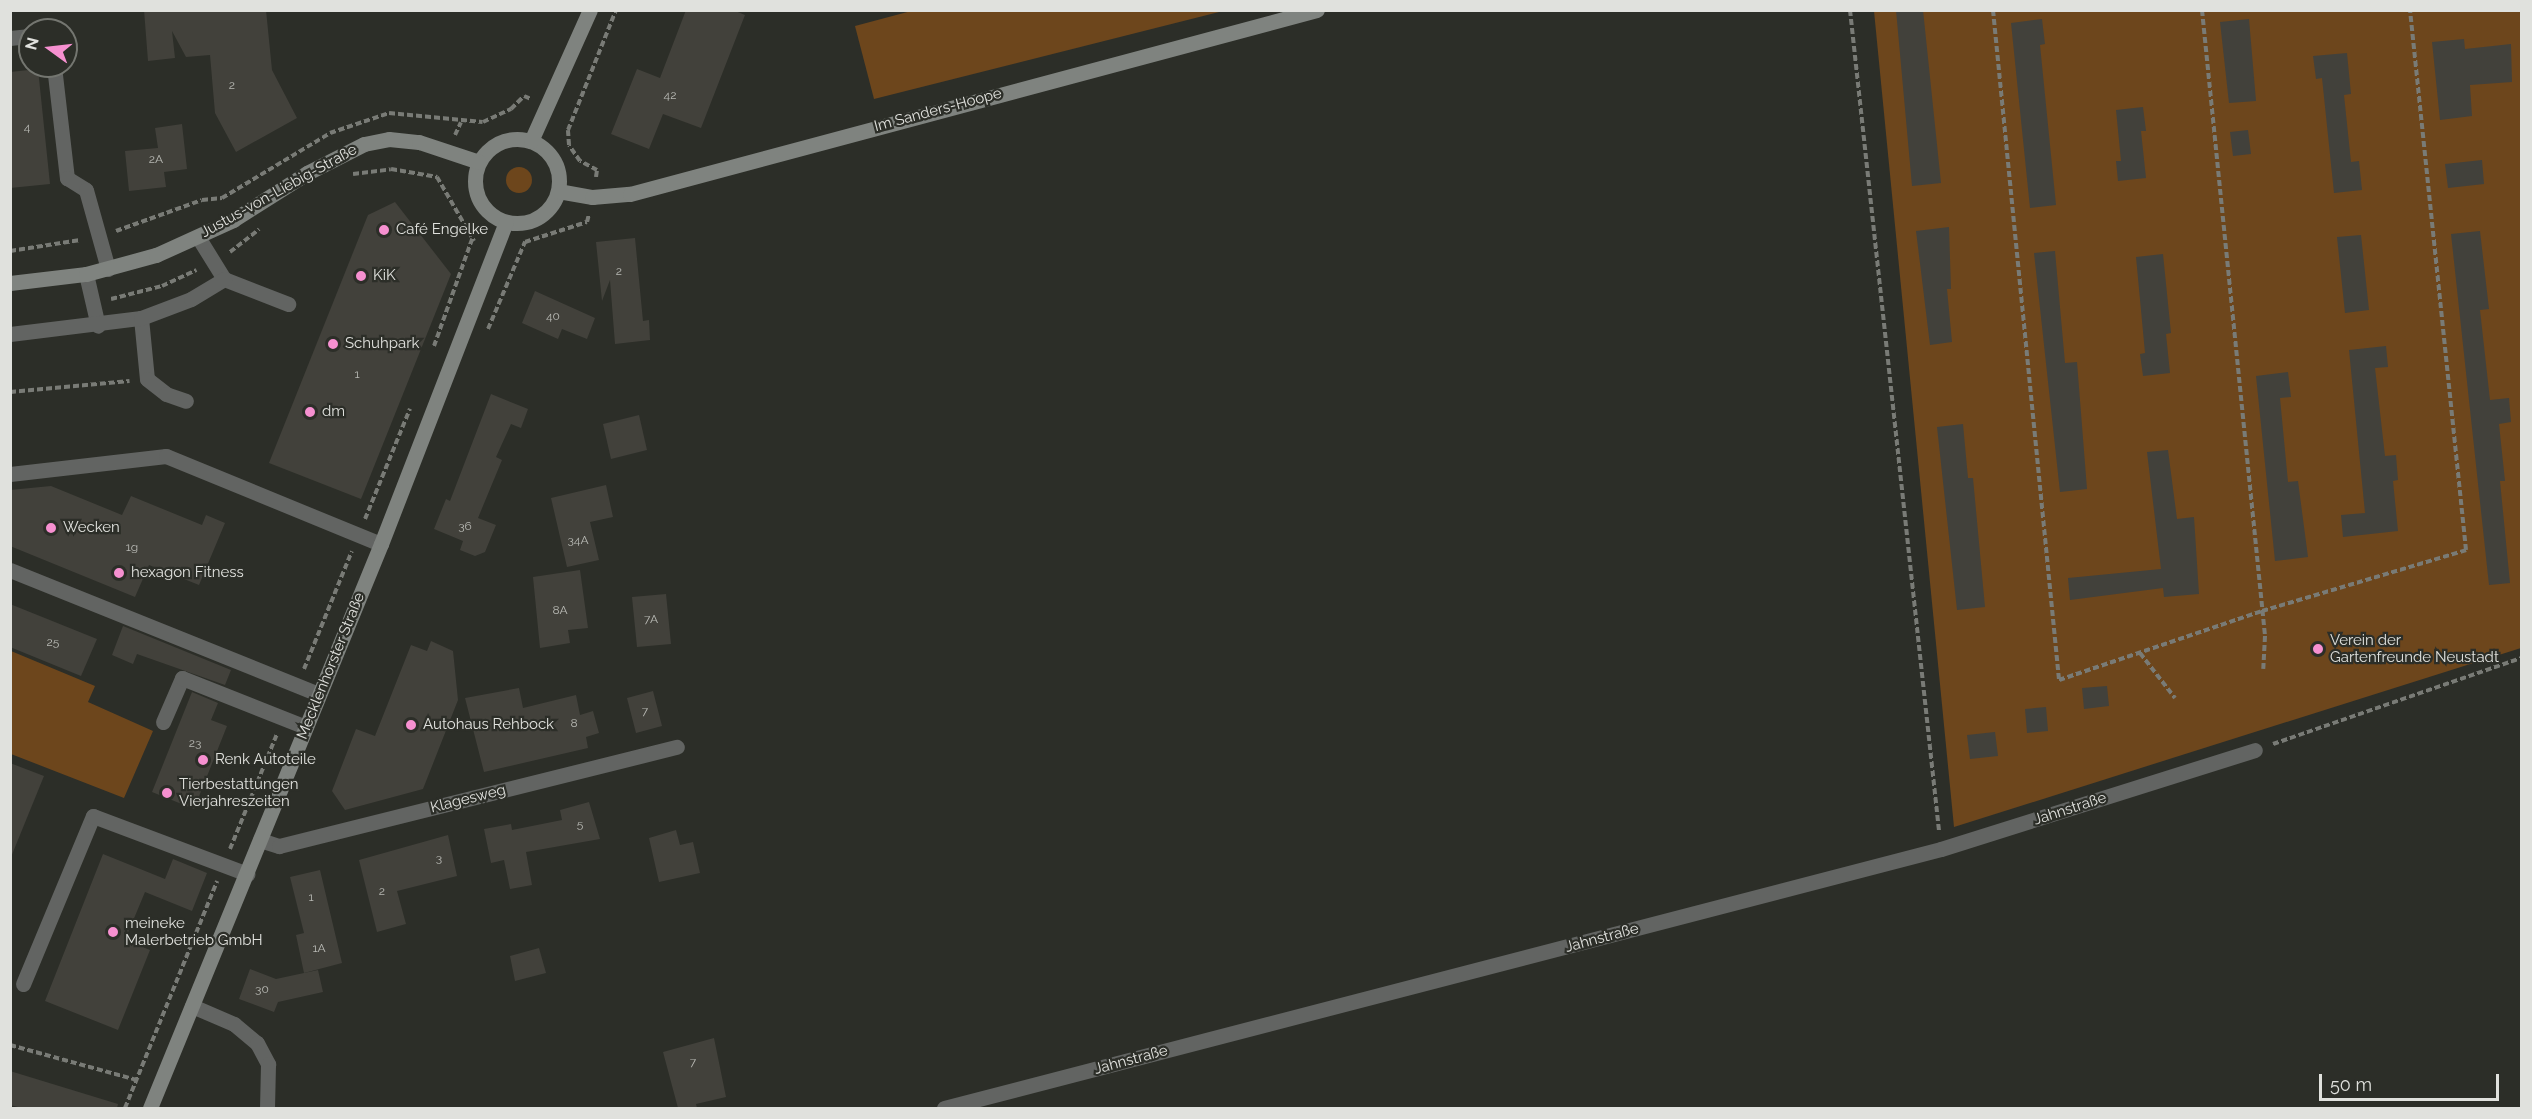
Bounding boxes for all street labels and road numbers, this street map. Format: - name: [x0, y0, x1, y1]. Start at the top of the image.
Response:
- street label: Im Sanders-Hoope: [872, 84, 1004, 136]
- street label: Justus-von-Liebig-Straße: [198, 141, 360, 241]
- street label: Mecklenhorster Straße: [293, 590, 369, 742]
- street label: Klagesweg: [428, 781, 508, 817]
- street label: Jahnstraße: [2031, 789, 2109, 829]
- street label: Jahnstraße: [1563, 920, 1641, 956]
- street label: Jahnstraße: [1092, 1042, 1170, 1078]

